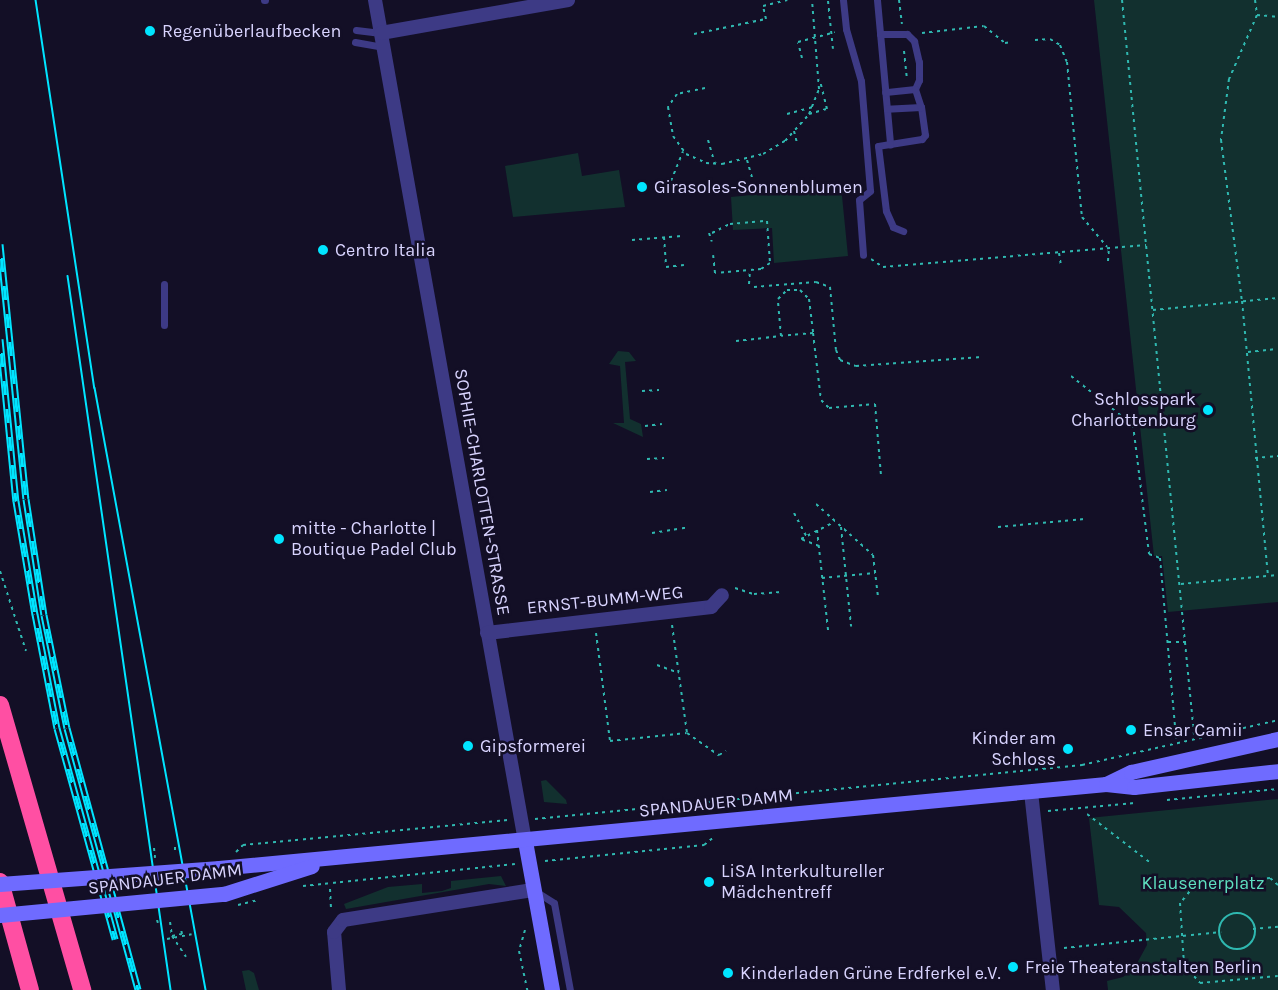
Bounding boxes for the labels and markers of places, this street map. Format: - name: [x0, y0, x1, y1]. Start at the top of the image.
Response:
- place label: Regenüberlaufbecken: [162, 20, 341, 42]
- marker: Regenüberlaufbecken: [143, 24, 157, 38]
- place label: Girasoles-Sonnenblumen: [654, 176, 863, 198]
- marker: Girasoles-Sonnenblumen: [635, 180, 649, 194]
- place label: Centro Italia: [335, 239, 436, 261]
- marker: Centro Italia: [316, 243, 330, 257]
- place label: Schlosspark Charlottenburg: [1071, 389, 1196, 432]
- marker: Schlosspark Charlottenburg: [1201, 403, 1215, 417]
- place label: mitte - Charlotte | Boutique Padel Club: [291, 518, 457, 560]
- marker: mitte - Charlotte | Boutique Padel Club: [272, 532, 286, 546]
- place label: Ensar Camii: [1143, 719, 1243, 741]
- marker: Ensar Camii: [1124, 723, 1138, 737]
- place label: Kinder am Schloss: [971, 728, 1056, 771]
- place label: Gipsformerei: [480, 735, 586, 757]
- marker: Gipsformerei: [461, 739, 475, 753]
- marker: Kinder am Schloss: [1061, 742, 1075, 756]
- place label: LiSA Interkultureller Mädchentreff: [721, 861, 884, 904]
- marker: LiSA Interkultureller Mädchentreff: [702, 875, 716, 889]
- place label: Freie Theateranstalten Berlin: [1025, 956, 1262, 978]
- marker: Freie Theateranstalten Berlin: [1006, 960, 1020, 974]
- place label: Kinderladen Grüne Erdferkel e.V.: [740, 962, 1001, 984]
- marker: Kinderladen Grüne Erdferkel e.V.: [721, 966, 735, 980]

